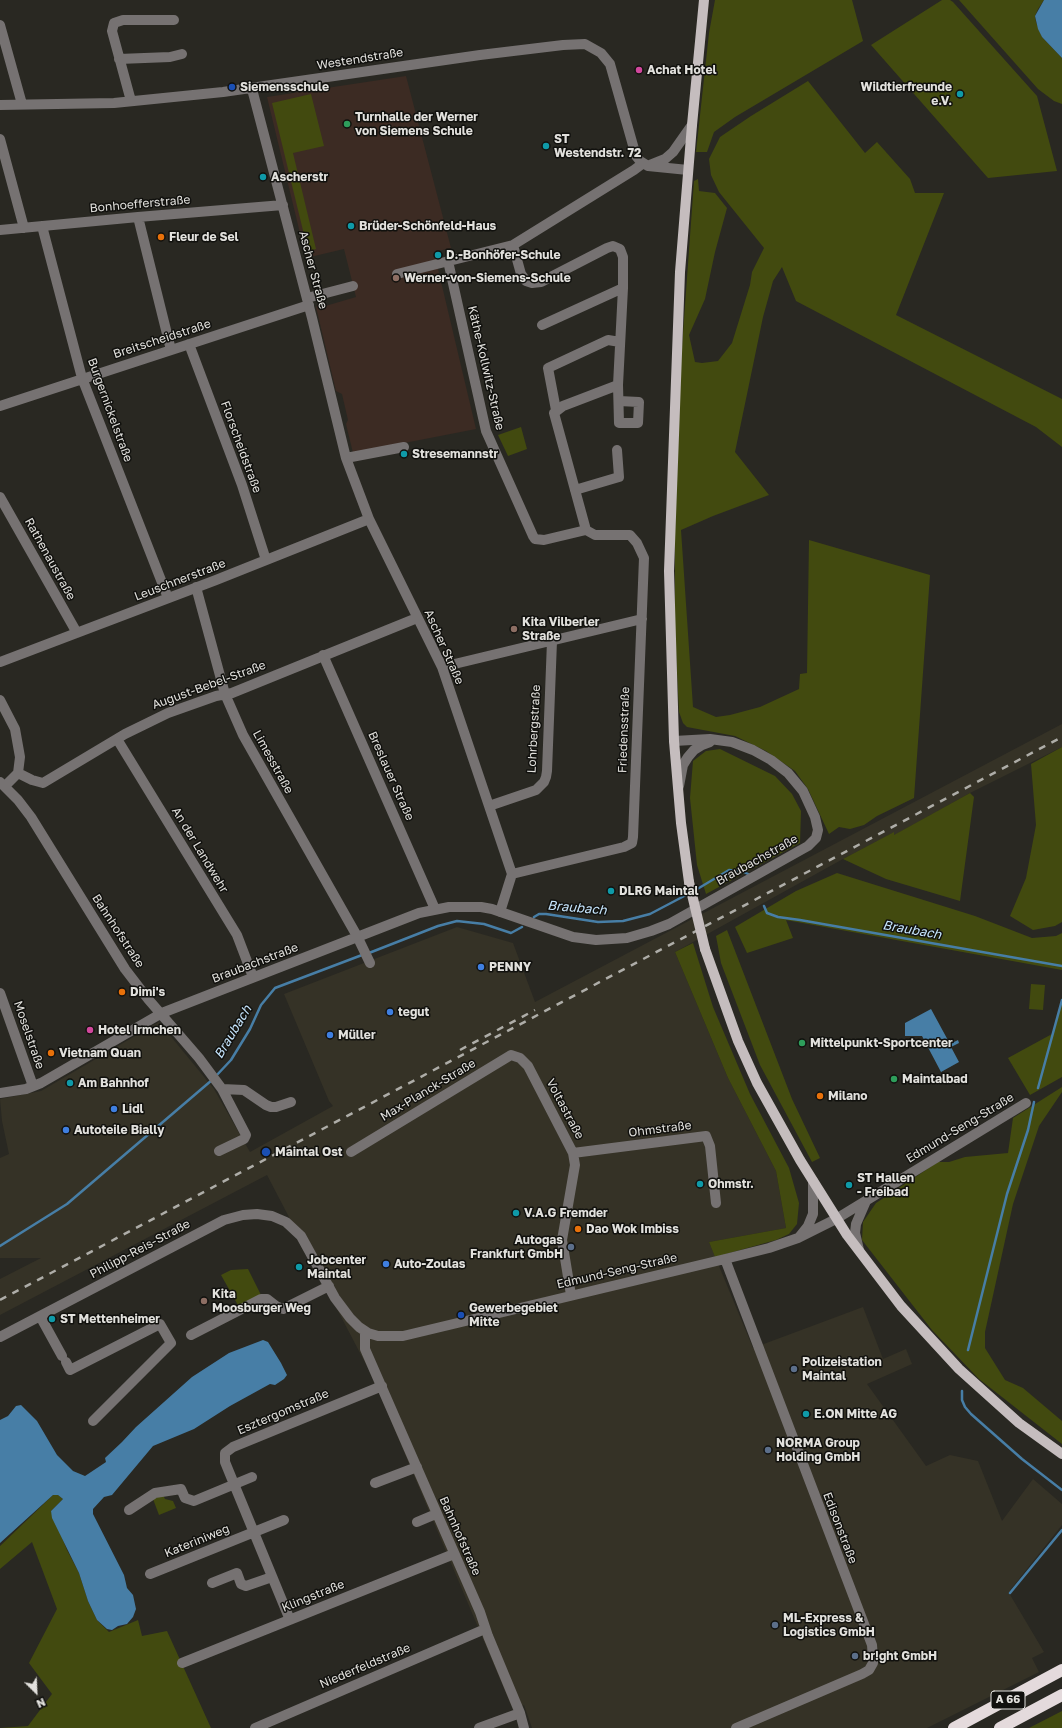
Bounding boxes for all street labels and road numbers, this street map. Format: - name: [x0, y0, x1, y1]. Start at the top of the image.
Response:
- street label: Westendstraße: [316, 45, 404, 73]
- street label: Bonhoefferstraße: [89, 192, 191, 216]
- street label: Ascher Straße: [296, 229, 330, 311]
- street label: Käthe-Kollwitz-Straße: [465, 304, 507, 432]
- street label: Breitscheidstraße: [111, 316, 213, 362]
- street label: Burgernickelstraße: [84, 356, 136, 464]
- street label: Florscheidstraße: [218, 399, 264, 495]
- street label: Rathenaustraße: [21, 515, 79, 603]
- street label: Leuschnerstraße: [132, 556, 228, 604]
- street label: Ascher Straße: [421, 607, 467, 687]
- street label: August-Bebel-Straße: [150, 658, 268, 712]
- street label: Lohrbergstraße: [524, 684, 544, 774]
- street label: Friedensstraße: [615, 687, 633, 773]
- street label: Limesstraße: [250, 728, 296, 796]
- street label: Breslauer Straße: [365, 729, 417, 823]
- street label: An der Landwehr: [169, 804, 231, 896]
- street label: Braubachstraße: [714, 832, 800, 888]
- street label: Bahnhofstraße: [89, 892, 147, 970]
- street label: Braubachstraße: [210, 940, 300, 986]
- street label: Moselstraße: [11, 999, 47, 1071]
- street label: Max-Planck-Straße: [378, 1056, 478, 1124]
- street label: Voltastraße: [543, 1076, 587, 1142]
- street label: Edmund-Seng-Straße: [903, 1090, 1017, 1166]
- street label: Ohmstraße: [628, 1118, 692, 1140]
- street label: Philipp-Reis-Straße: [87, 1216, 193, 1282]
- street label: Edmund-Seng-Straße: [555, 1250, 679, 1292]
- street label: Esztergomstraße: [235, 1386, 331, 1438]
- street label: Edisonstraße: [820, 1490, 860, 1566]
- street label: Bahnhofstraße: [436, 1494, 484, 1578]
- street label: Kateriniweg: [162, 1521, 232, 1561]
- street label: Klingstraße: [280, 1577, 346, 1615]
- street label: Niederfeldstraße: [317, 1640, 413, 1692]
- road number: A 66: [991, 1691, 1025, 1709]

